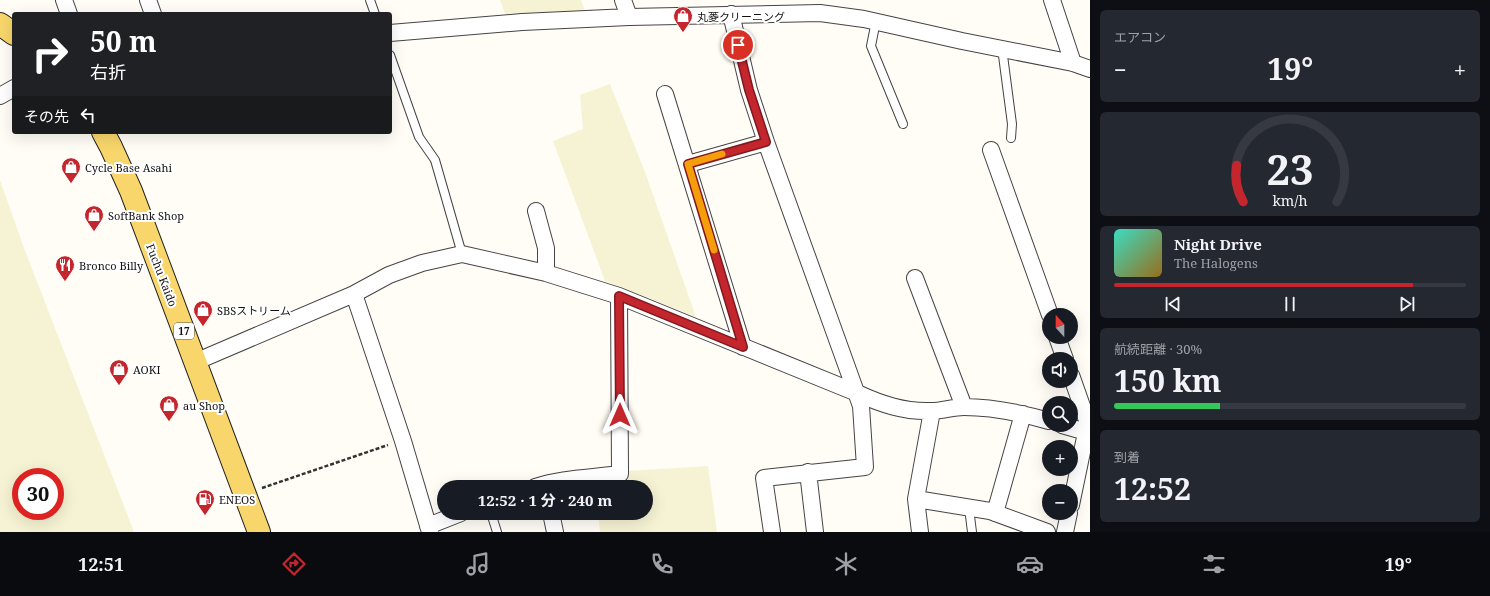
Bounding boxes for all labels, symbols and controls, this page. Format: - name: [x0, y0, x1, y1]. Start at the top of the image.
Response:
- shop icon: 丸菱クリーニング: [672, 5, 694, 33]
- place label: 丸菱クリーニング: [697, 9, 785, 24]
- text: 50 m: [90, 22, 157, 60]
- icon: right: [24, 28, 76, 80]
- pin: [721, 28, 755, 62]
- text: エアコン: [1114, 28, 1166, 46]
- icon: arrive: [727, 34, 749, 56]
- text: 19°: [1267, 48, 1313, 89]
- text: −: [1114, 54, 1127, 84]
- text: +: [1454, 54, 1466, 84]
- text: 右折: [90, 60, 126, 84]
- icon: left: [77, 104, 99, 126]
- text: その先: [24, 106, 69, 126]
- text: 23: [1266, 141, 1314, 197]
- shop icon: Cycle Base Asahi: [60, 156, 82, 184]
- place label: Cycle Base Asahi: [85, 160, 173, 175]
- text: km/h: [1272, 191, 1308, 210]
- shop icon: SoftBank Shop: [83, 204, 105, 232]
- place label: SoftBank Shop: [108, 208, 184, 223]
- text: Night Drive: [1174, 234, 1262, 254]
- street label: Fuchu Kaido: [143, 241, 181, 309]
- restaurant icon: Bronco Billy: [54, 254, 76, 282]
- text: The Halogens: [1174, 254, 1258, 272]
- place label: Bronco Billy: [79, 258, 144, 273]
- icon: previous: [1162, 293, 1184, 315]
- icon: pause: [1279, 293, 1301, 315]
- icon: next: [1396, 293, 1418, 315]
- shop icon: SBSストリーム: [192, 299, 214, 327]
- place label: SBSストリーム: [217, 303, 291, 318]
- north arrow: [1042, 308, 1078, 344]
- map controls: [1042, 308, 1078, 520]
- road number: 17: [174, 323, 194, 339]
- text: 航続距離 · 30%: [1114, 340, 1202, 358]
- button: sound: [1042, 352, 1078, 388]
- shop icon: AOKI: [108, 358, 130, 386]
- text: 150 km: [1114, 360, 1221, 401]
- place label: AOKI: [133, 362, 160, 377]
- shop icon: au Shop: [158, 394, 180, 422]
- position arrow: [599, 394, 641, 436]
- button: search: [1042, 396, 1078, 432]
- place label: au Shop: [183, 398, 225, 413]
- button: +: [1042, 440, 1078, 476]
- text: 到着: [1114, 448, 1140, 466]
- speed limit sign: 30: [12, 468, 64, 520]
- text: 12:52: [1114, 468, 1191, 509]
- button: −: [1042, 484, 1078, 520]
- fuel station icon: ENEOS: [194, 488, 216, 516]
- text: 12:52 · 1 分 · 240 m: [478, 490, 612, 510]
- place label: ENEOS: [219, 492, 255, 507]
- icon: directions: [280, 550, 308, 578]
- icon: music: [464, 550, 492, 578]
- icon: phone: [648, 550, 676, 578]
- icon: climate: [832, 550, 860, 578]
- icon: car: [1016, 550, 1044, 578]
- icon: filters: [1200, 550, 1228, 578]
- text: 12:51: [78, 552, 124, 576]
- text: 19°: [1384, 552, 1412, 576]

